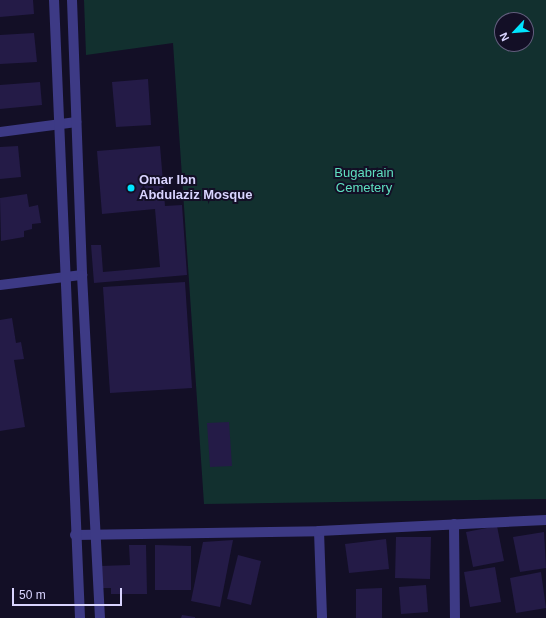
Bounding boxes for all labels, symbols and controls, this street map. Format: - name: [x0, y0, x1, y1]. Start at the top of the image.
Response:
- north arrow: [494, 12, 534, 52]
- text: N: [497, 31, 511, 43]
- park label: Bugabrain Cemetery: [334, 166, 394, 197]
- place label: Omar Ibn Abdulaziz Mosque: [139, 173, 252, 204]
- marker: Omar Ibn Abdulaziz Mosque: [126, 183, 136, 193]
- scale bar: [14, 580, 124, 606]
- text: 50 m: [19, 588, 46, 602]

